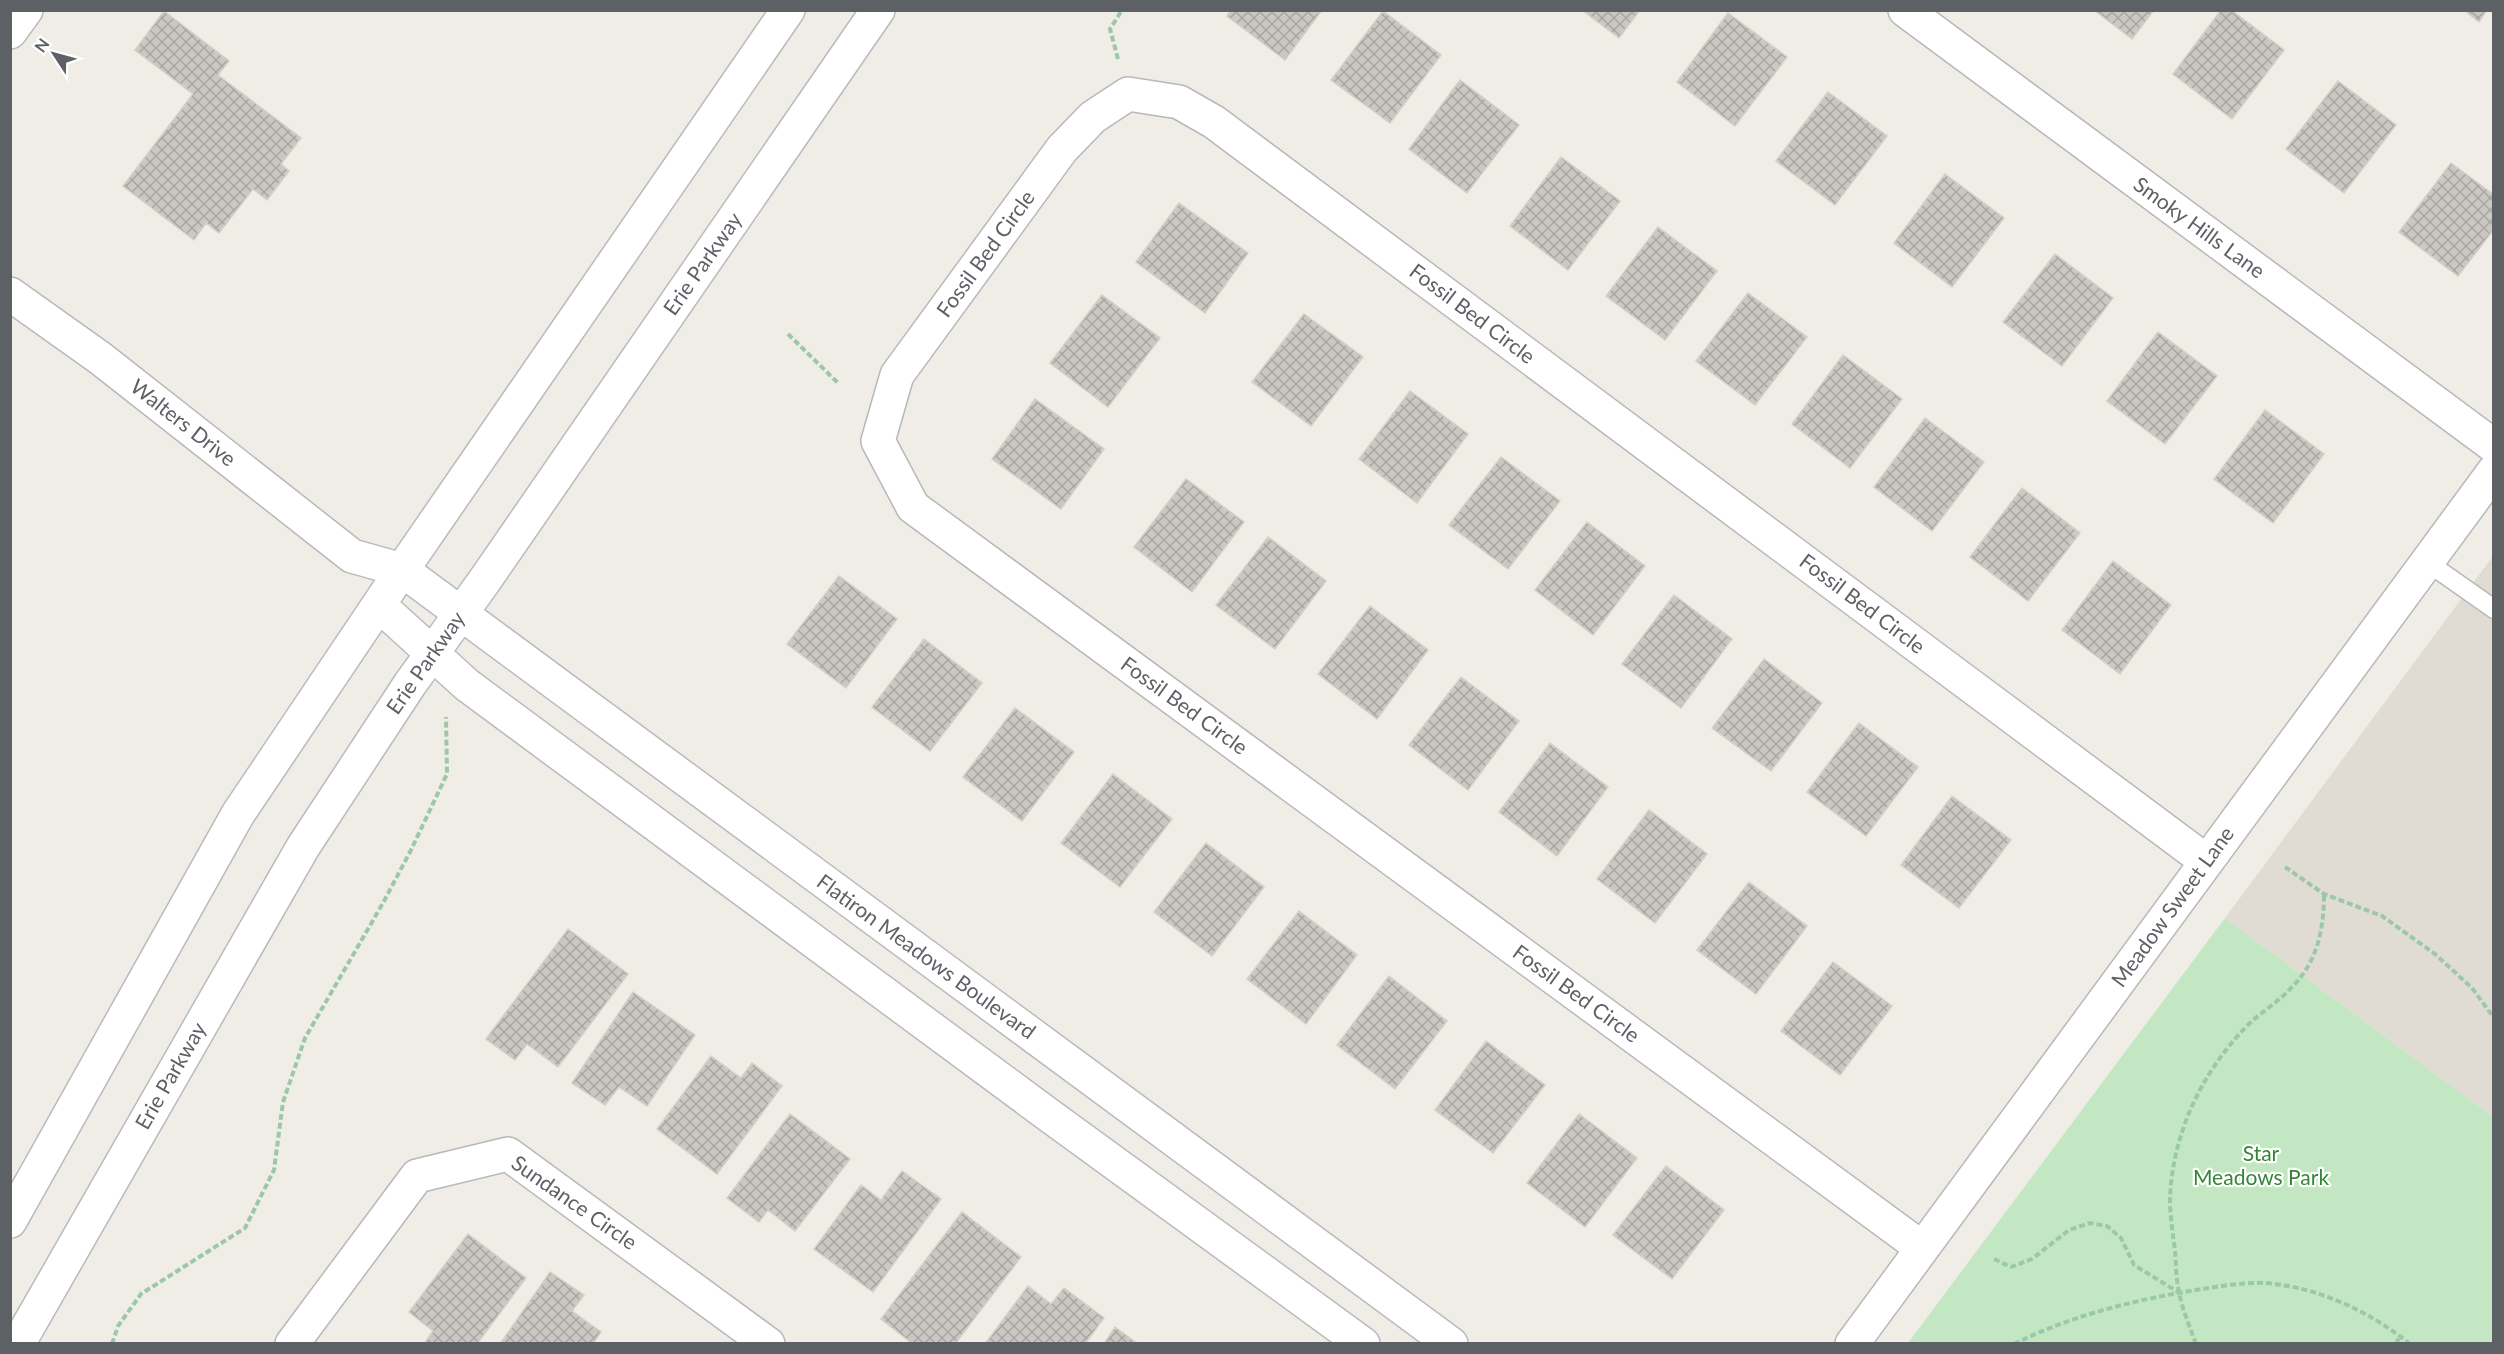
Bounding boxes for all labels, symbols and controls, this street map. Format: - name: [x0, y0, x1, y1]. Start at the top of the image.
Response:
- north arrow: [24, 24, 84, 84]
- text: N: [30, 34, 53, 55]
- street label: Smoky Hills Lane: [2129, 171, 2270, 283]
- street label: Fossil Bed Circle: [930, 185, 1039, 321]
- street label: Erie Parkway: [657, 207, 746, 319]
- street label: Fossil Bed Circle: [1405, 258, 1540, 368]
- street label: Walters Drive: [126, 373, 242, 471]
- street label: Fossil Bed Circle: [1795, 548, 1930, 658]
- street label: Erie Parkway: [380, 606, 469, 718]
- street label: Fossil Bed Circle: [1117, 650, 1253, 759]
- street label: Meadow Sweet Lane: [2105, 821, 2238, 991]
- street label: Flatiron Meadows Boulevard: [813, 868, 1041, 1044]
- street label: Fossil Bed Circle: [1509, 938, 1645, 1047]
- street label: Erie Parkway: [129, 1017, 210, 1133]
- park label: Star Meadows Park: [2193, 1140, 2329, 1189]
- street label: Sundance Circle: [507, 1149, 642, 1254]

